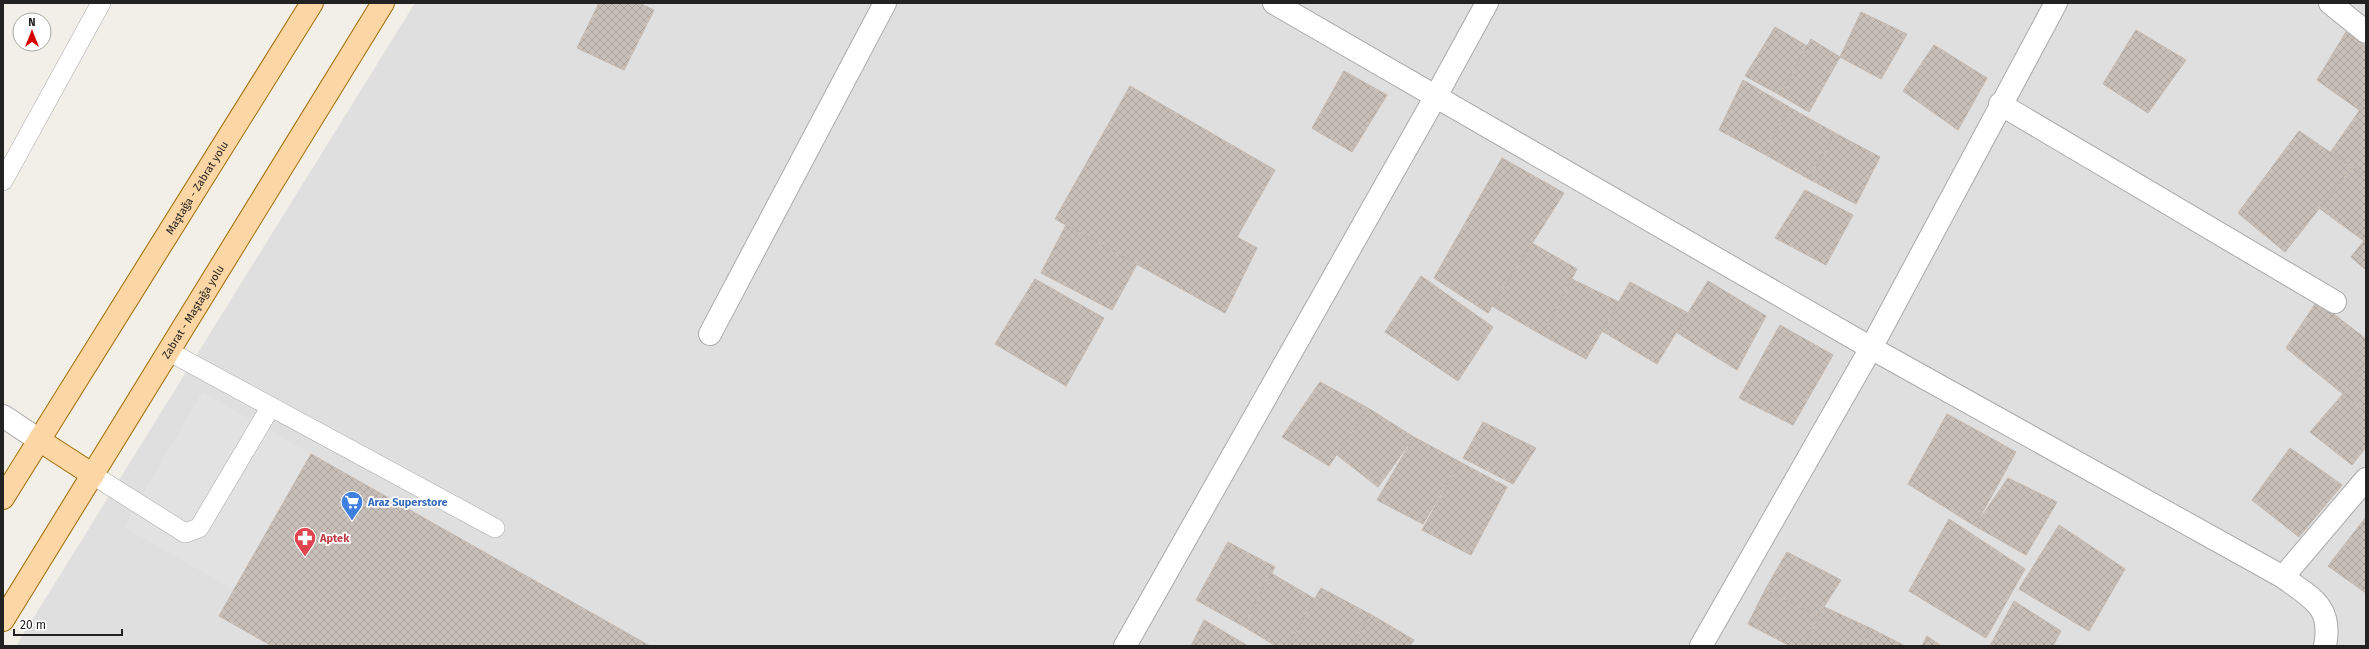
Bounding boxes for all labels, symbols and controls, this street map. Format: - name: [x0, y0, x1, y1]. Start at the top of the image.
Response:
- north arrow: [12, 12, 52, 52]
- text: N: [28, 16, 36, 29]
- street label: Maştağa - Zabrat yolu: [163, 139, 231, 237]
- street label: Zabrat - Maştağa yolu: [159, 263, 227, 361]
- supermarket icon: Araz Superstore: [339, 489, 365, 522]
- place label: Araz Superstore: [367, 496, 448, 509]
- pharmacy icon: Aptek: [292, 525, 318, 558]
- place label: Aptek: [319, 532, 350, 545]
- scale bar: [14, 611, 122, 637]
- text: 20 m: [20, 618, 46, 632]

